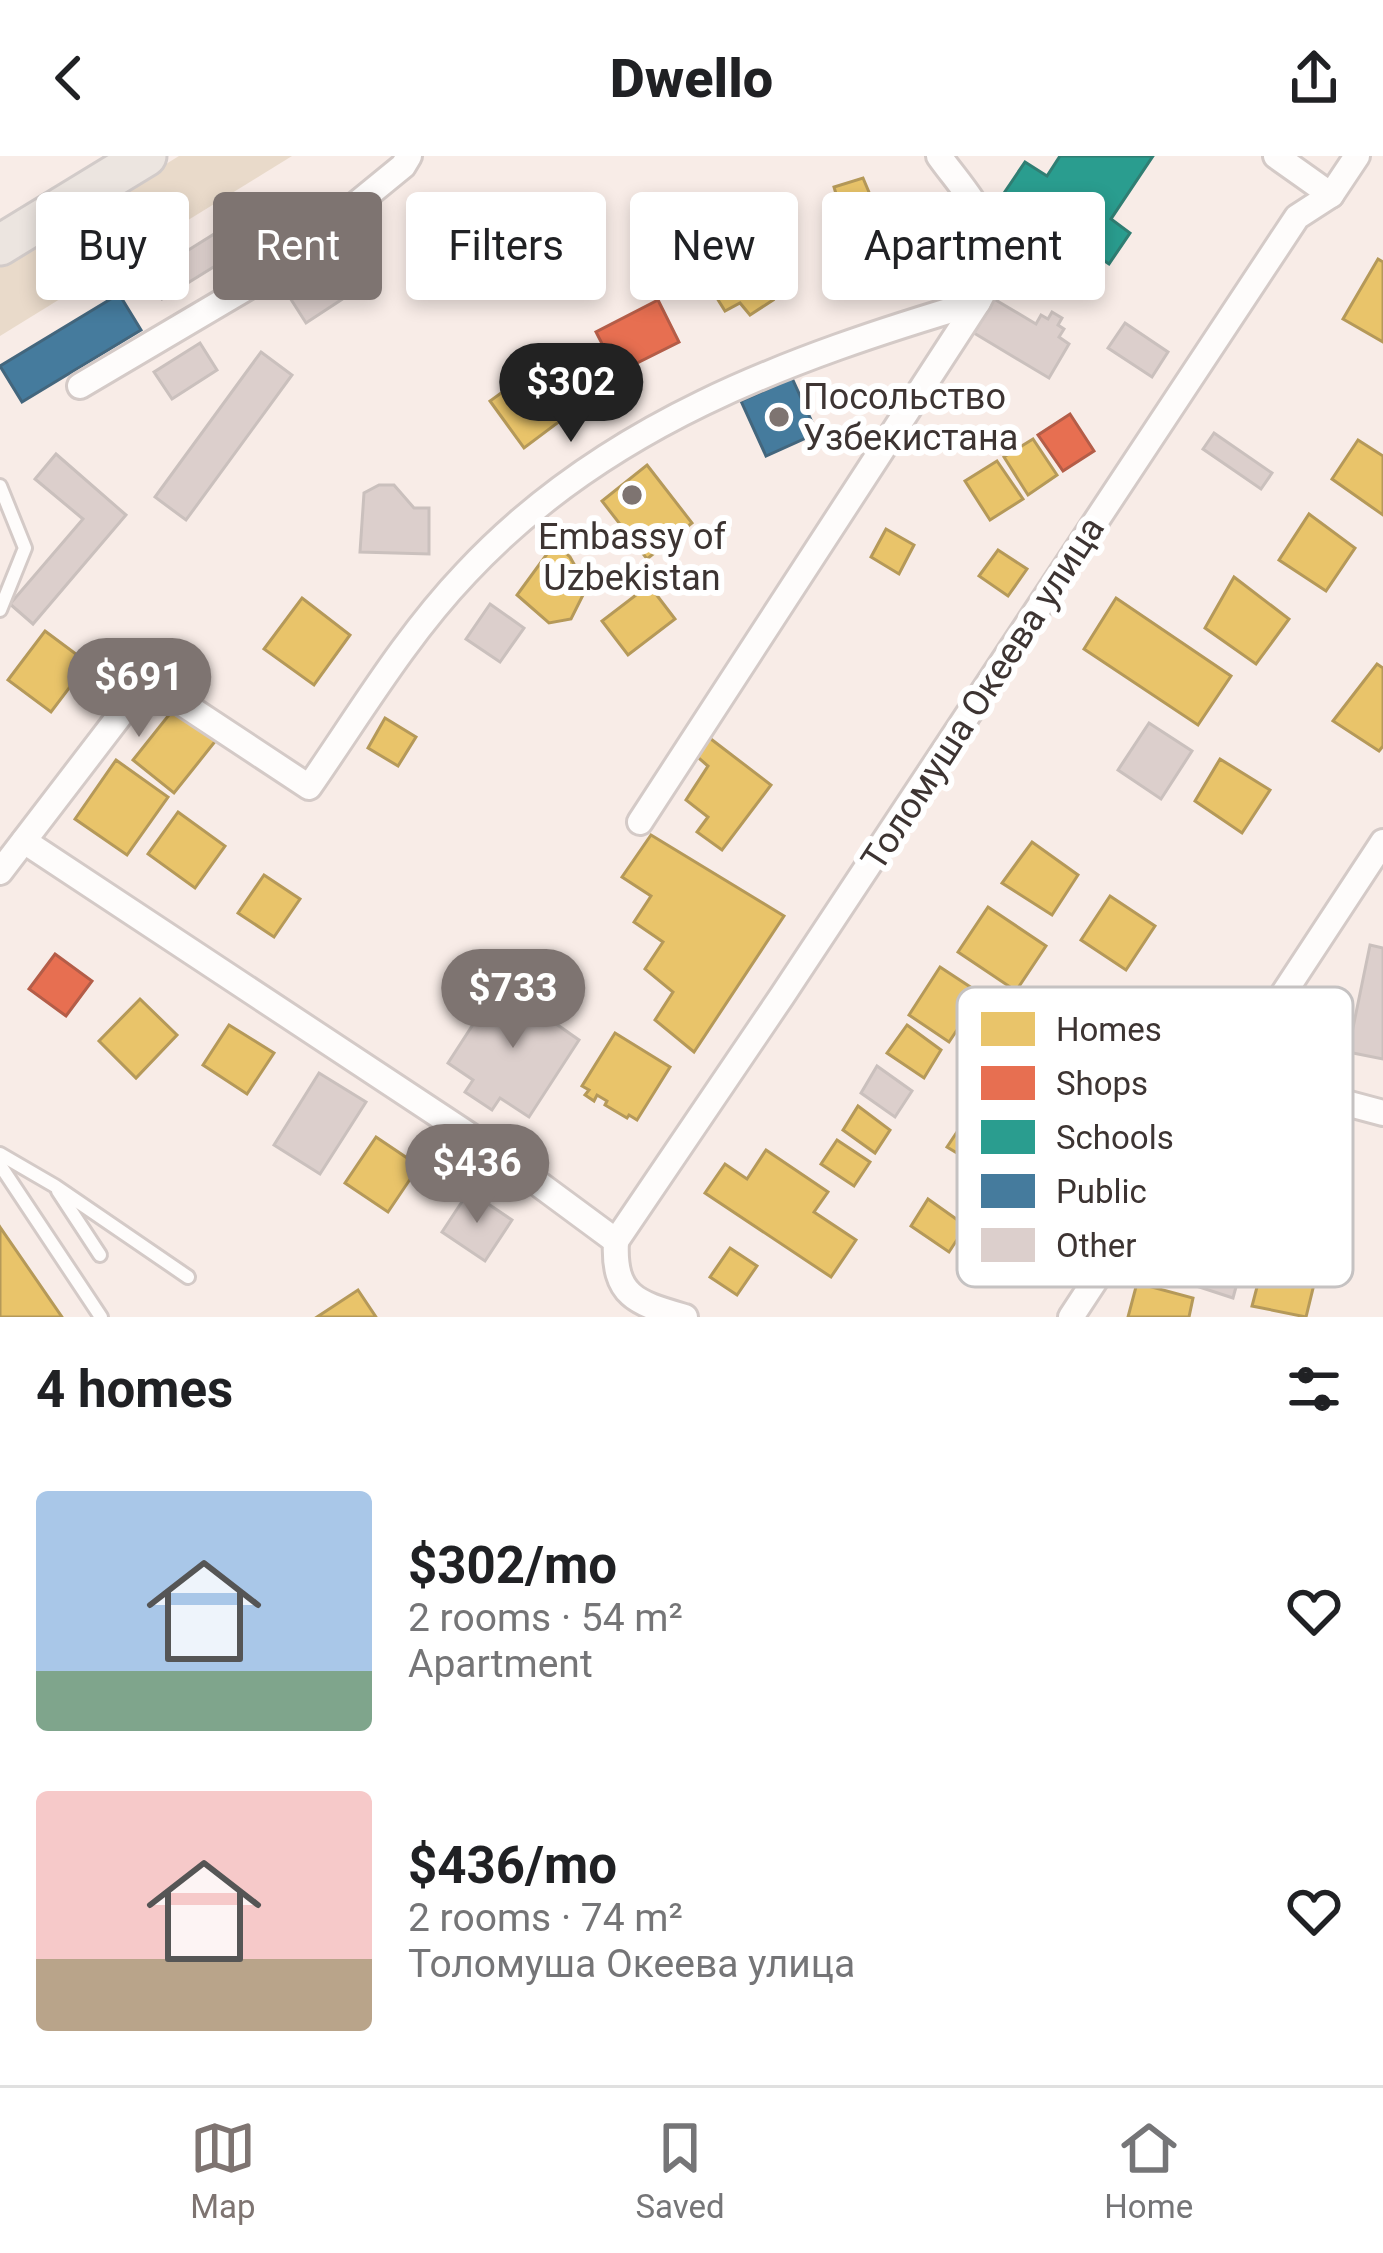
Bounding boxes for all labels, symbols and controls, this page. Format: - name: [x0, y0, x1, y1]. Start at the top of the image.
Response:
- icon: back: [36, 45, 102, 111]
- icon: share: [1281, 45, 1347, 111]
- text: Dwello: [610, 47, 773, 110]
- chip: Buy: [36, 192, 189, 300]
- chip: Rent: [213, 192, 382, 300]
- chip: Filters: [406, 192, 606, 300]
- chip: New: [630, 192, 798, 300]
- chip: Apartment: [822, 192, 1105, 300]
- pin: $302: [500, 343, 642, 445]
- text: $302: [526, 359, 616, 405]
- place label: Посольство Узбекистана: [803, 376, 1018, 459]
- marker: Посольство Узбекистана: [766, 404, 792, 430]
- marker: Embassy of Uzbekistan: [619, 482, 645, 508]
- street label: Толомуша Океева улица: [853, 509, 1113, 878]
- place label: Embassy of Uzbekistan: [538, 516, 726, 599]
- pin: $691: [68, 638, 210, 740]
- text: $691: [94, 654, 184, 700]
- pin: $733: [442, 949, 584, 1051]
- text: $733: [468, 965, 558, 1011]
- legend: [957, 987, 1353, 1287]
- text: Homes: [1056, 1010, 1162, 1049]
- text: Shops: [1056, 1064, 1148, 1103]
- text: Schools: [1056, 1118, 1174, 1157]
- pin: $436: [406, 1124, 548, 1226]
- text: $436: [432, 1140, 522, 1186]
- text: Public: [1056, 1172, 1147, 1211]
- text: Other: [1056, 1226, 1136, 1265]
- icon: filters: [1281, 1356, 1347, 1422]
- text: 4 homes: [36, 1360, 233, 1419]
- text: $302/mo: [408, 1536, 617, 1595]
- icon: home: [132, 1539, 276, 1683]
- icon: heart: [1281, 1578, 1347, 1644]
- text: 2 rooms · 54 m²: [408, 1595, 683, 1641]
- text: Apartment: [408, 1641, 593, 1687]
- text: $436/mo: [408, 1836, 617, 1895]
- icon: home: [132, 1839, 276, 1983]
- icon: heart: [1281, 1878, 1347, 1944]
- text: 2 rooms · 74 m²: [408, 1895, 683, 1941]
- text: Толомуша Океева улица: [408, 1941, 855, 1987]
- tab: Map: [190, 2115, 256, 2226]
- tab: Saved: [635, 2115, 725, 2226]
- tab: Home: [1104, 2115, 1193, 2226]

